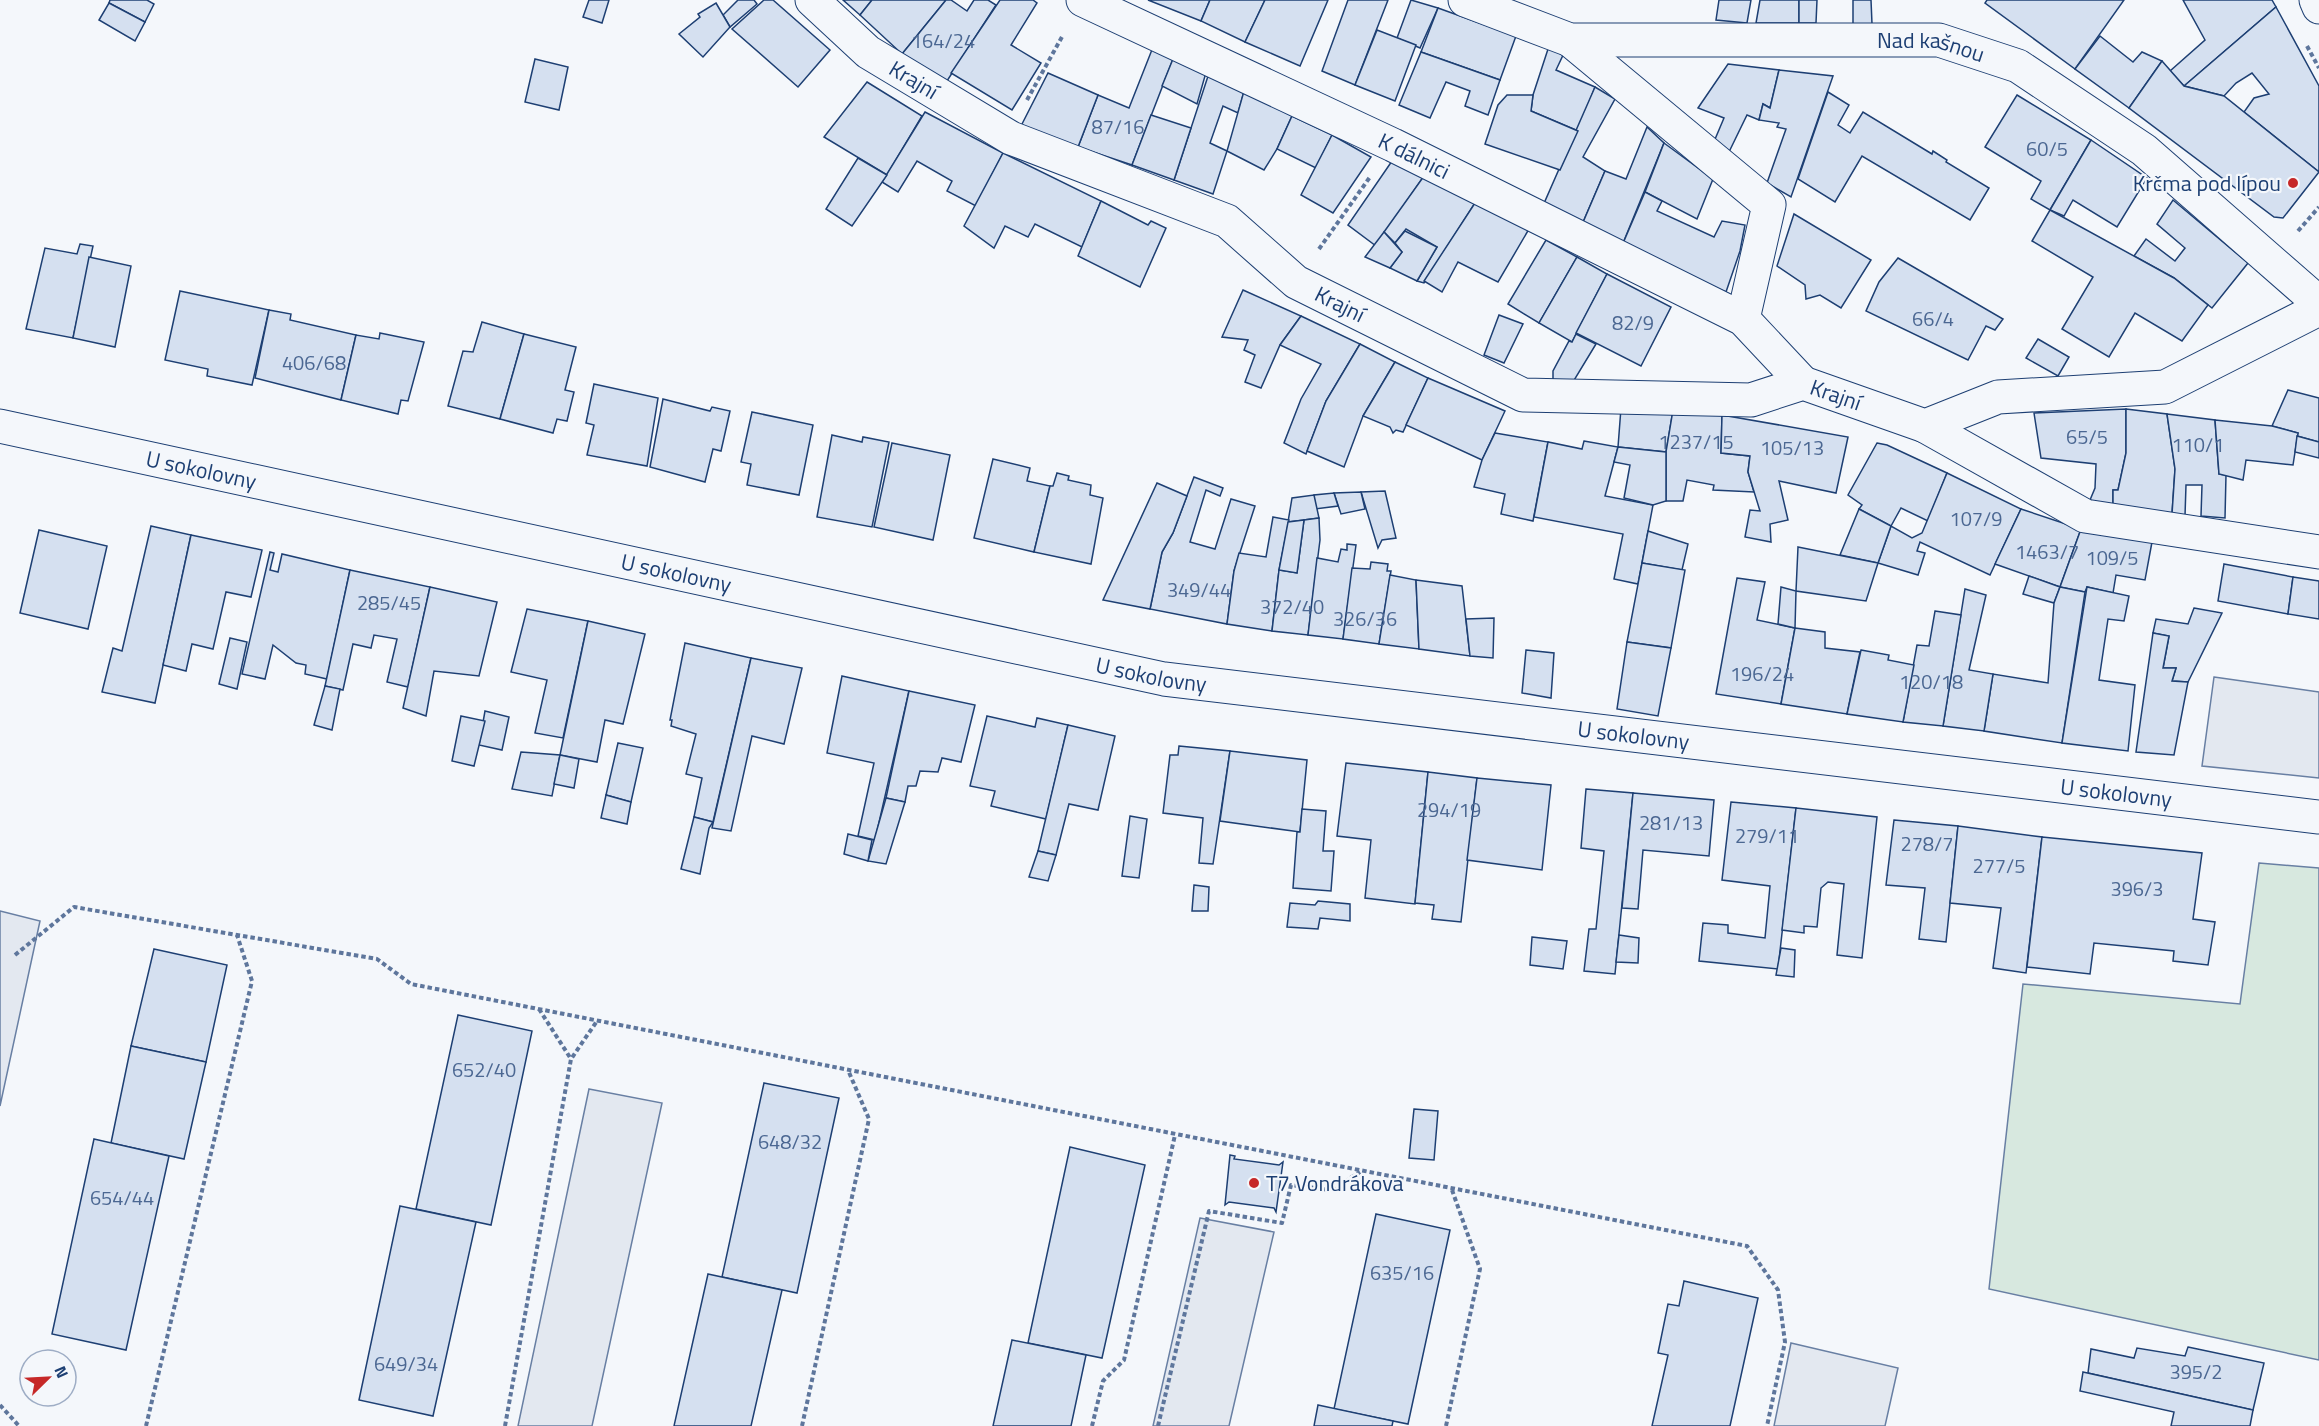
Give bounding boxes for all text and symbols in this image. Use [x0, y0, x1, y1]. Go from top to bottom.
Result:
street label: Nad kašnou [1877, 23, 1989, 71]
house number: 164/24 [911, 25, 975, 56]
street label: Krajní [883, 51, 947, 109]
house number: 87/16 [1091, 111, 1145, 142]
street label: K dálnici [1373, 124, 1456, 188]
house number: 60/5 [2026, 133, 2068, 164]
place label: Krčma pod lípou [2133, 166, 2281, 200]
marker: Krčma pod lípou [2286, 176, 2300, 190]
street label: Krajní [1309, 277, 1373, 332]
house number: 66/4 [1912, 303, 1954, 334]
house number: 82/9 [1612, 307, 1654, 338]
house number: 406/68 [282, 347, 346, 378]
street label: Krajní [1805, 370, 1868, 420]
house number: 65/5 [2066, 421, 2108, 452]
house number: 1237/15 [1658, 426, 1734, 457]
house number: 110/1 [2171, 429, 2225, 460]
house number: 105/13 [1760, 432, 1824, 463]
street label: U sokolovny [143, 441, 260, 498]
house number: 107/9 [1949, 503, 2003, 534]
house number: 1463/7 [2015, 536, 2079, 567]
house number: 109/5 [2085, 542, 2139, 573]
street label: U sokolovny [618, 544, 735, 602]
house number: 349/44 [1167, 574, 1231, 605]
house number: 285/45 [357, 587, 421, 618]
house number: 372/40 [1260, 591, 1324, 622]
house number: 326/36 [1333, 603, 1397, 634]
street label: U sokolovny [1093, 648, 1209, 701]
house number: 196/24 [1730, 658, 1794, 689]
house number: 120/18 [1899, 666, 1963, 697]
street label: U sokolovny [1576, 712, 1692, 759]
street label: U sokolovny [2058, 769, 2174, 816]
house number: 294/19 [1417, 794, 1481, 825]
house number: 281/13 [1639, 807, 1703, 838]
house number: 279/11 [1735, 820, 1799, 851]
house number: 278/7 [1900, 828, 1954, 859]
house number: 277/5 [1972, 850, 2026, 881]
house number: 396/3 [2110, 873, 2164, 904]
house number: 652/40 [452, 1054, 516, 1085]
house number: 648/32 [758, 1126, 822, 1157]
place label: T7 Vondrákova [1266, 1166, 1404, 1200]
marker: T7 Vondrákova [1247, 1176, 1261, 1190]
house number: 654/44 [90, 1182, 154, 1213]
house number: 635/16 [1370, 1257, 1434, 1288]
north arrow [18, 1348, 78, 1408]
house number: 649/34 [374, 1348, 438, 1379]
house number: 395/2 [2169, 1356, 2223, 1387]
text: N [48, 1362, 75, 1382]

